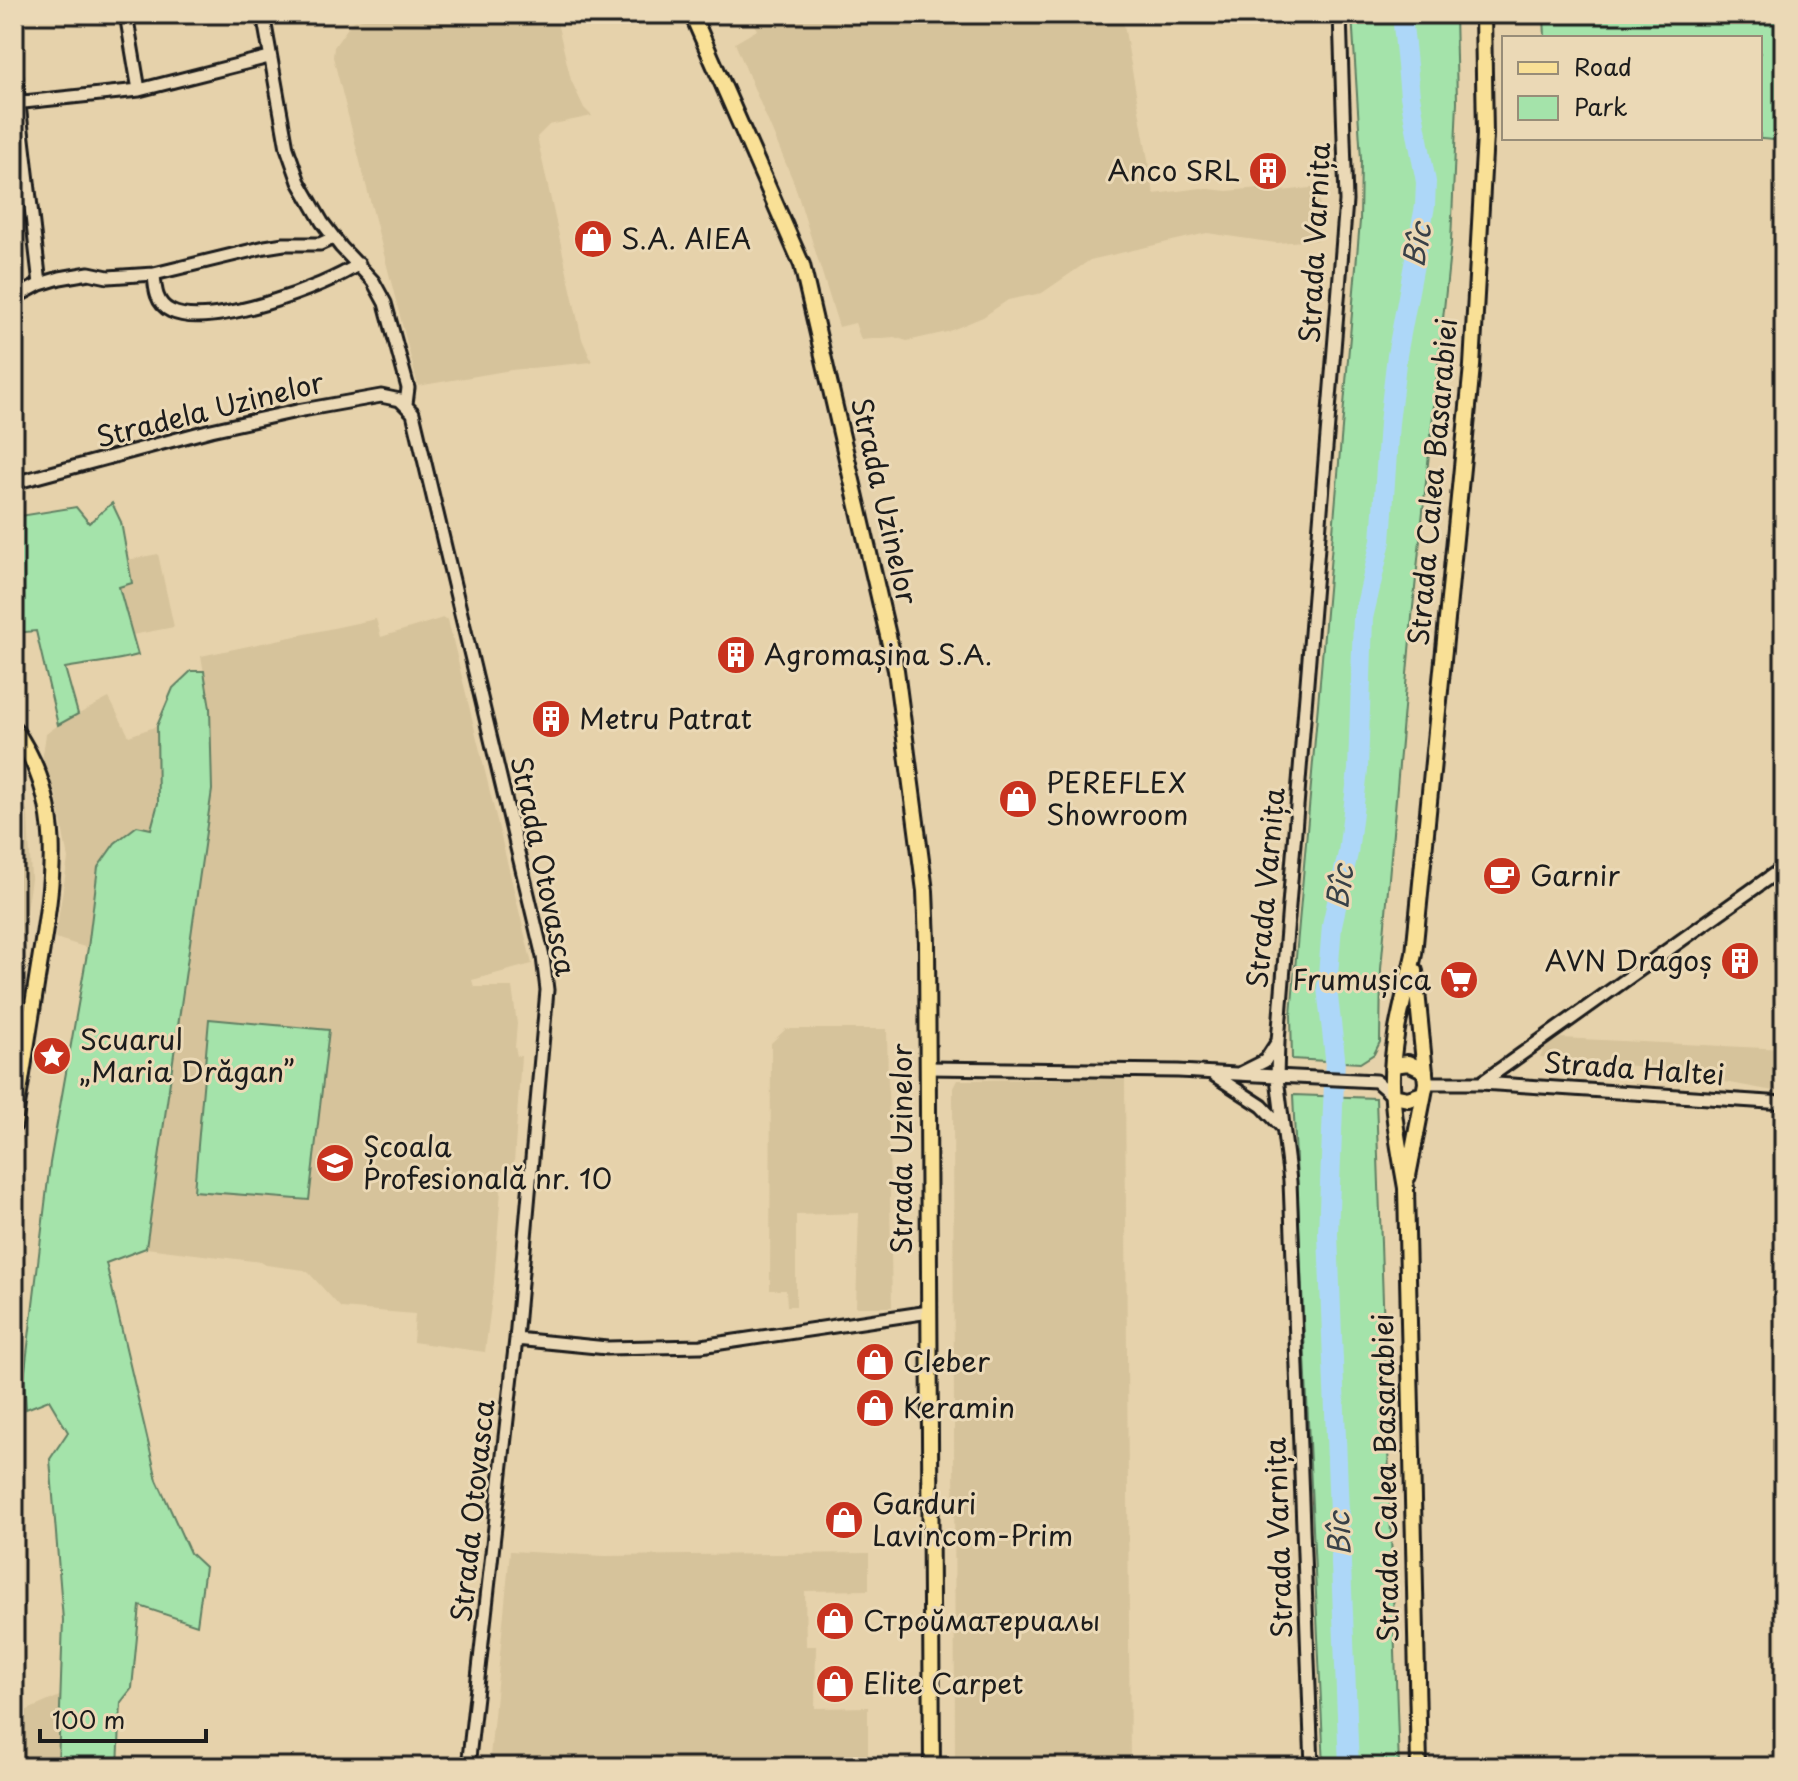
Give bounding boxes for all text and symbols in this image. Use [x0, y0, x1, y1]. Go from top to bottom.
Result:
legend [1502, 36, 1762, 140]
text: Road [1574, 48, 1632, 84]
text: Park [1574, 88, 1628, 124]
street label: Strada Varnița [1287, 141, 1340, 345]
place label: Anco SRL [1107, 148, 1240, 191]
building icon: Anco SRL [1247, 150, 1289, 192]
place label: S.A. AIEA [621, 216, 751, 259]
water label: Bîc [1389, 216, 1442, 270]
shop icon: S.A. AIEA [572, 218, 614, 260]
street label: Strada Calea Basarabiei [1396, 316, 1467, 648]
street label: Stradela Uzinelor [91, 359, 328, 458]
street label: Strada Uzinelor [841, 393, 930, 608]
place label: Agromașina S.A. [764, 632, 992, 675]
building icon: Agromașina S.A. [715, 634, 757, 676]
place label: Metru Patrat [579, 696, 752, 739]
building icon: Metru Patrat [530, 698, 572, 740]
street label: Strada Otovasca [500, 752, 589, 980]
place label: PEREFLEX Showroom [1046, 760, 1189, 835]
shop icon: PEREFLEX Showroom [997, 778, 1039, 820]
street label: Strada Varnița [1234, 785, 1295, 990]
place label: Garnir [1530, 853, 1620, 896]
cafe icon: Garnir [1481, 855, 1523, 897]
water label: Bîc [1313, 859, 1364, 912]
place label: AVN Dragoș [1545, 938, 1712, 981]
building icon: AVN Dragoș [1719, 940, 1761, 982]
place label: Frumușica [1292, 957, 1431, 1000]
supermarket icon: Frumușica [1438, 959, 1480, 1001]
place label: Scuarul „Maria Drăgan” [80, 1017, 295, 1092]
place icon: Scuarul „Maria Drăgan” [31, 1035, 73, 1077]
street label: Strada Haltei [1542, 1040, 1726, 1095]
street label: Strada Uzinelor [879, 1043, 922, 1255]
place label: Școala Profesională nr. 10 [363, 1124, 612, 1199]
school or university icon: Școala Profesională nr. 10 [314, 1142, 356, 1184]
street label: Strada Calea Basarabiei [1360, 1313, 1409, 1643]
place label: Cleber [903, 1339, 990, 1382]
shop icon: Cleber [854, 1341, 896, 1383]
place label: Keramin [903, 1385, 1015, 1428]
shop icon: Keramin [854, 1387, 896, 1429]
street label: Strada Otovasca [438, 1397, 505, 1624]
street label: Strada Varnița [1252, 1436, 1303, 1639]
place label: Garduri Lavincom-Prim [872, 1481, 1073, 1556]
shop icon: Garduri Lavincom-Prim [823, 1499, 865, 1541]
water label: Bîc [1314, 1509, 1361, 1557]
place label: Стройматериалы [863, 1598, 1100, 1641]
shop icon: Стройматериалы [814, 1600, 856, 1642]
place label: Elite Carpet [863, 1661, 1024, 1704]
shop icon: Elite Carpet [814, 1663, 856, 1705]
scale bar [40, 1693, 206, 1743]
text: 100 m [52, 1701, 125, 1737]

